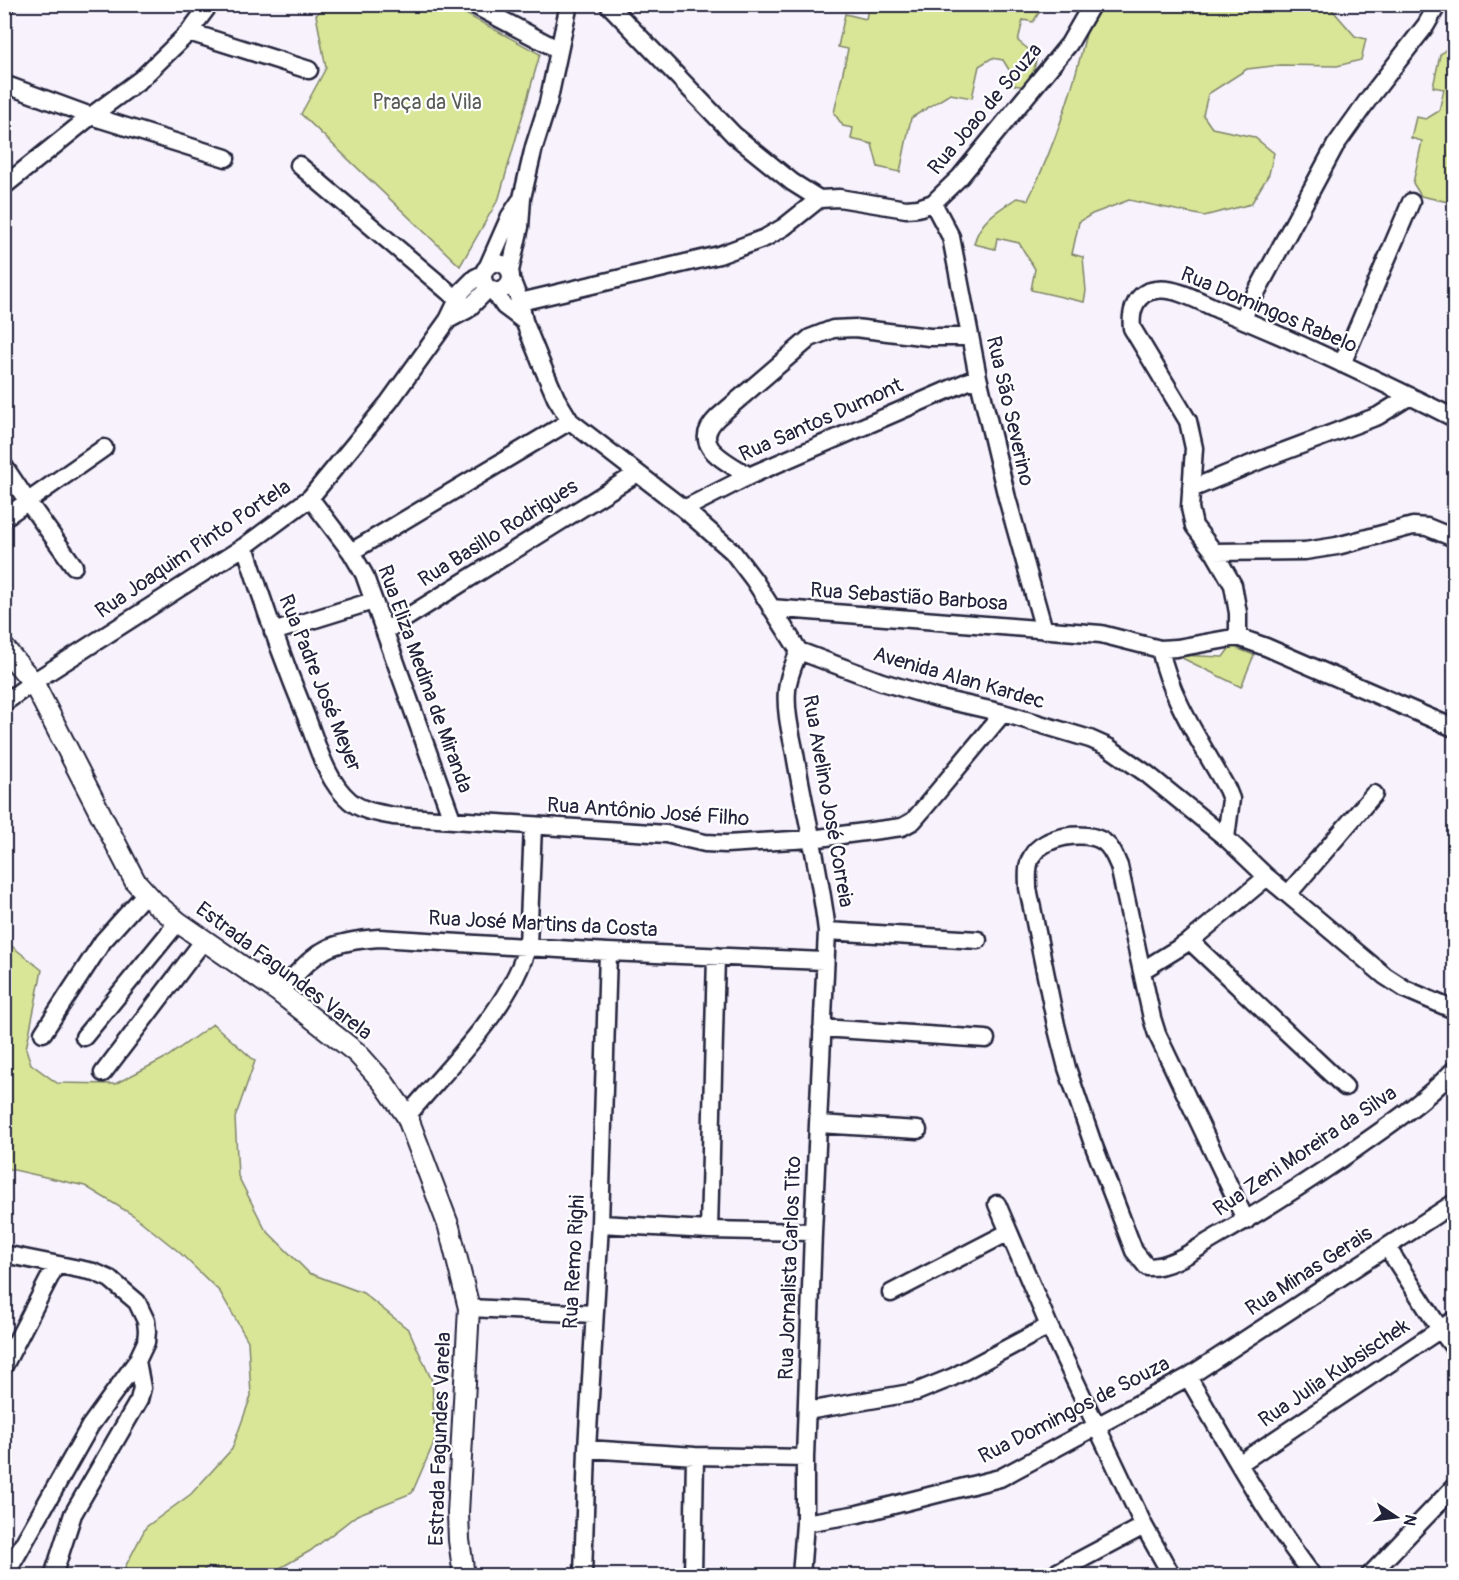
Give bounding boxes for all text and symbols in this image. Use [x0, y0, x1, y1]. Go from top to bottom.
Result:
street label: Rua Joao de Souza [922, 37, 1048, 181]
park label: Praça da Vila [372, 89, 482, 116]
street label: Rua Domingos Rabelo [1176, 261, 1362, 359]
street label: Rua São Severino [980, 333, 1040, 489]
street label: Rua Santos Dumont [735, 372, 908, 468]
street label: Rua Joaquim Pinto Portela [90, 473, 296, 625]
street label: Rua Basillo Rodrigues [413, 473, 583, 593]
street label: Rua Eliza Medina de Miranda [371, 561, 479, 797]
street label: Rua Sebastião Barbosa [809, 577, 1009, 617]
street label: Rua Padre José Meyer [272, 591, 368, 776]
street label: Avenida Alan Kardec [870, 641, 1048, 715]
street label: Rua Avelino José Correia [796, 693, 860, 909]
street label: Rua Antônio José Filho [546, 791, 750, 833]
street label: Estrada Fagundes Varela [190, 896, 378, 1046]
street label: Rua José Martins da Costa [428, 905, 658, 943]
street label: Rua Zeni Moreira da Silva [1208, 1080, 1402, 1222]
street label: Rua Jornalista Carlos Tito [773, 1156, 807, 1380]
street label: Rua Remo Righi [557, 1194, 591, 1330]
street label: Rua Minas Gerais [1240, 1220, 1378, 1322]
street label: Rua Julia Kubsischek [1253, 1312, 1415, 1434]
street label: Estrada Fagundes Varela [423, 1332, 457, 1546]
street label: Rua Domingos de Souza [974, 1350, 1174, 1470]
north arrow [1366, 1487, 1426, 1547]
text: N [1399, 1513, 1421, 1528]

